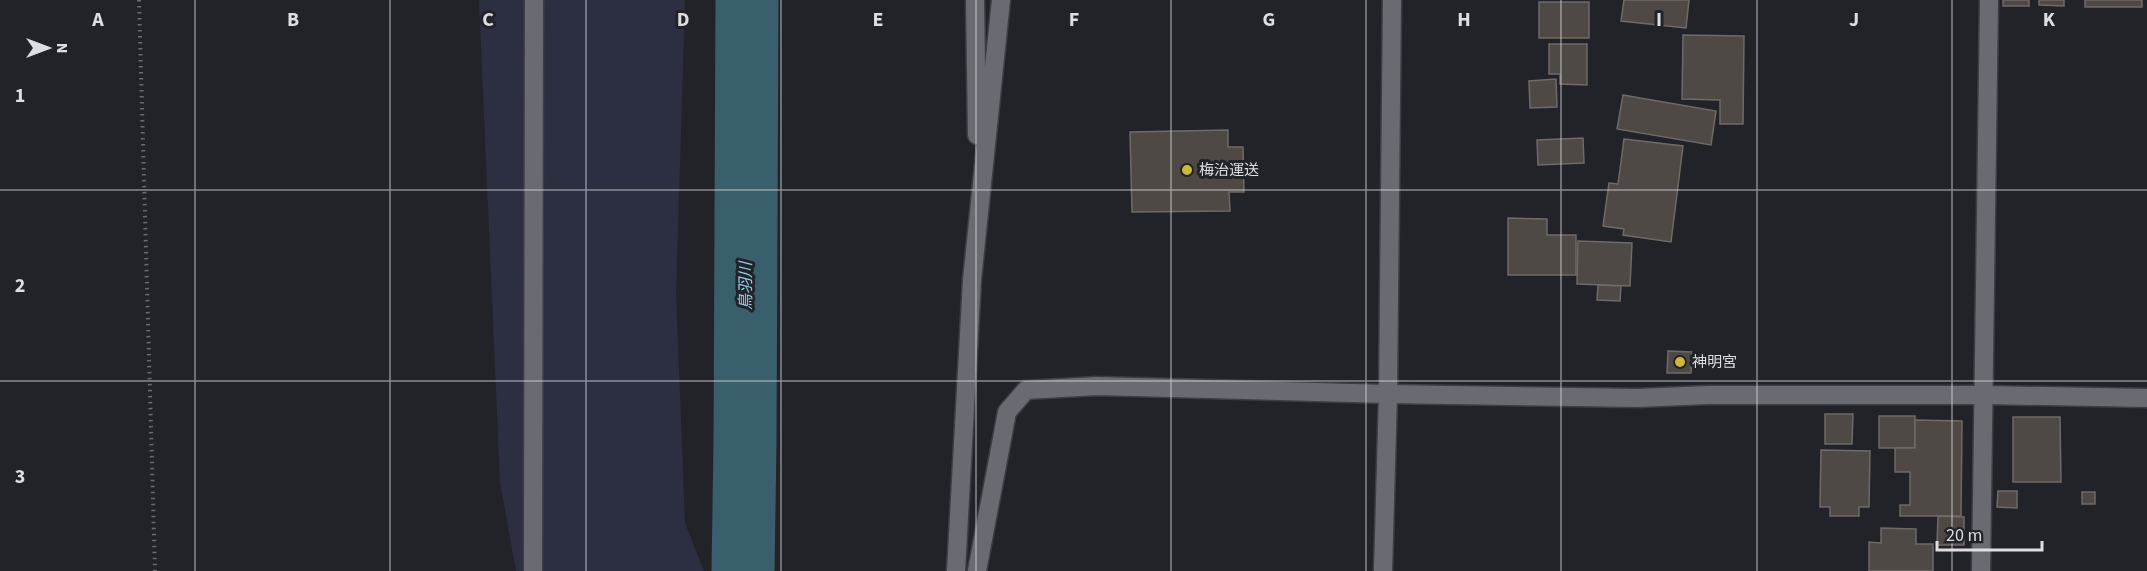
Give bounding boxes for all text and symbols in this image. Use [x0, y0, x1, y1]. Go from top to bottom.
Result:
text: A [91, 6, 104, 34]
text: B [287, 6, 299, 34]
text: C [482, 6, 494, 34]
text: D [677, 6, 689, 34]
text: E [873, 6, 883, 34]
text: F [1069, 6, 1079, 34]
text: G [1263, 6, 1275, 34]
text: H [1457, 6, 1471, 34]
text: I [1656, 6, 1662, 34]
text: J [1849, 6, 1859, 34]
text: K [2043, 6, 2056, 34]
north arrow [18, 18, 78, 78]
text: N [51, 43, 73, 53]
text: 1 [15, 82, 25, 110]
place label: 梅治運送 [1199, 160, 1259, 181]
marker: 梅治運送 [1180, 163, 1194, 177]
water label: 鳥羽川 [735, 260, 757, 310]
text: 2 [15, 272, 25, 300]
place label: 神明宮 [1692, 352, 1737, 373]
marker: 神明宮 [1673, 355, 1687, 369]
text: 3 [15, 463, 25, 491]
scale bar [1937, 514, 2042, 552]
text: 20 m [1946, 523, 1982, 548]

